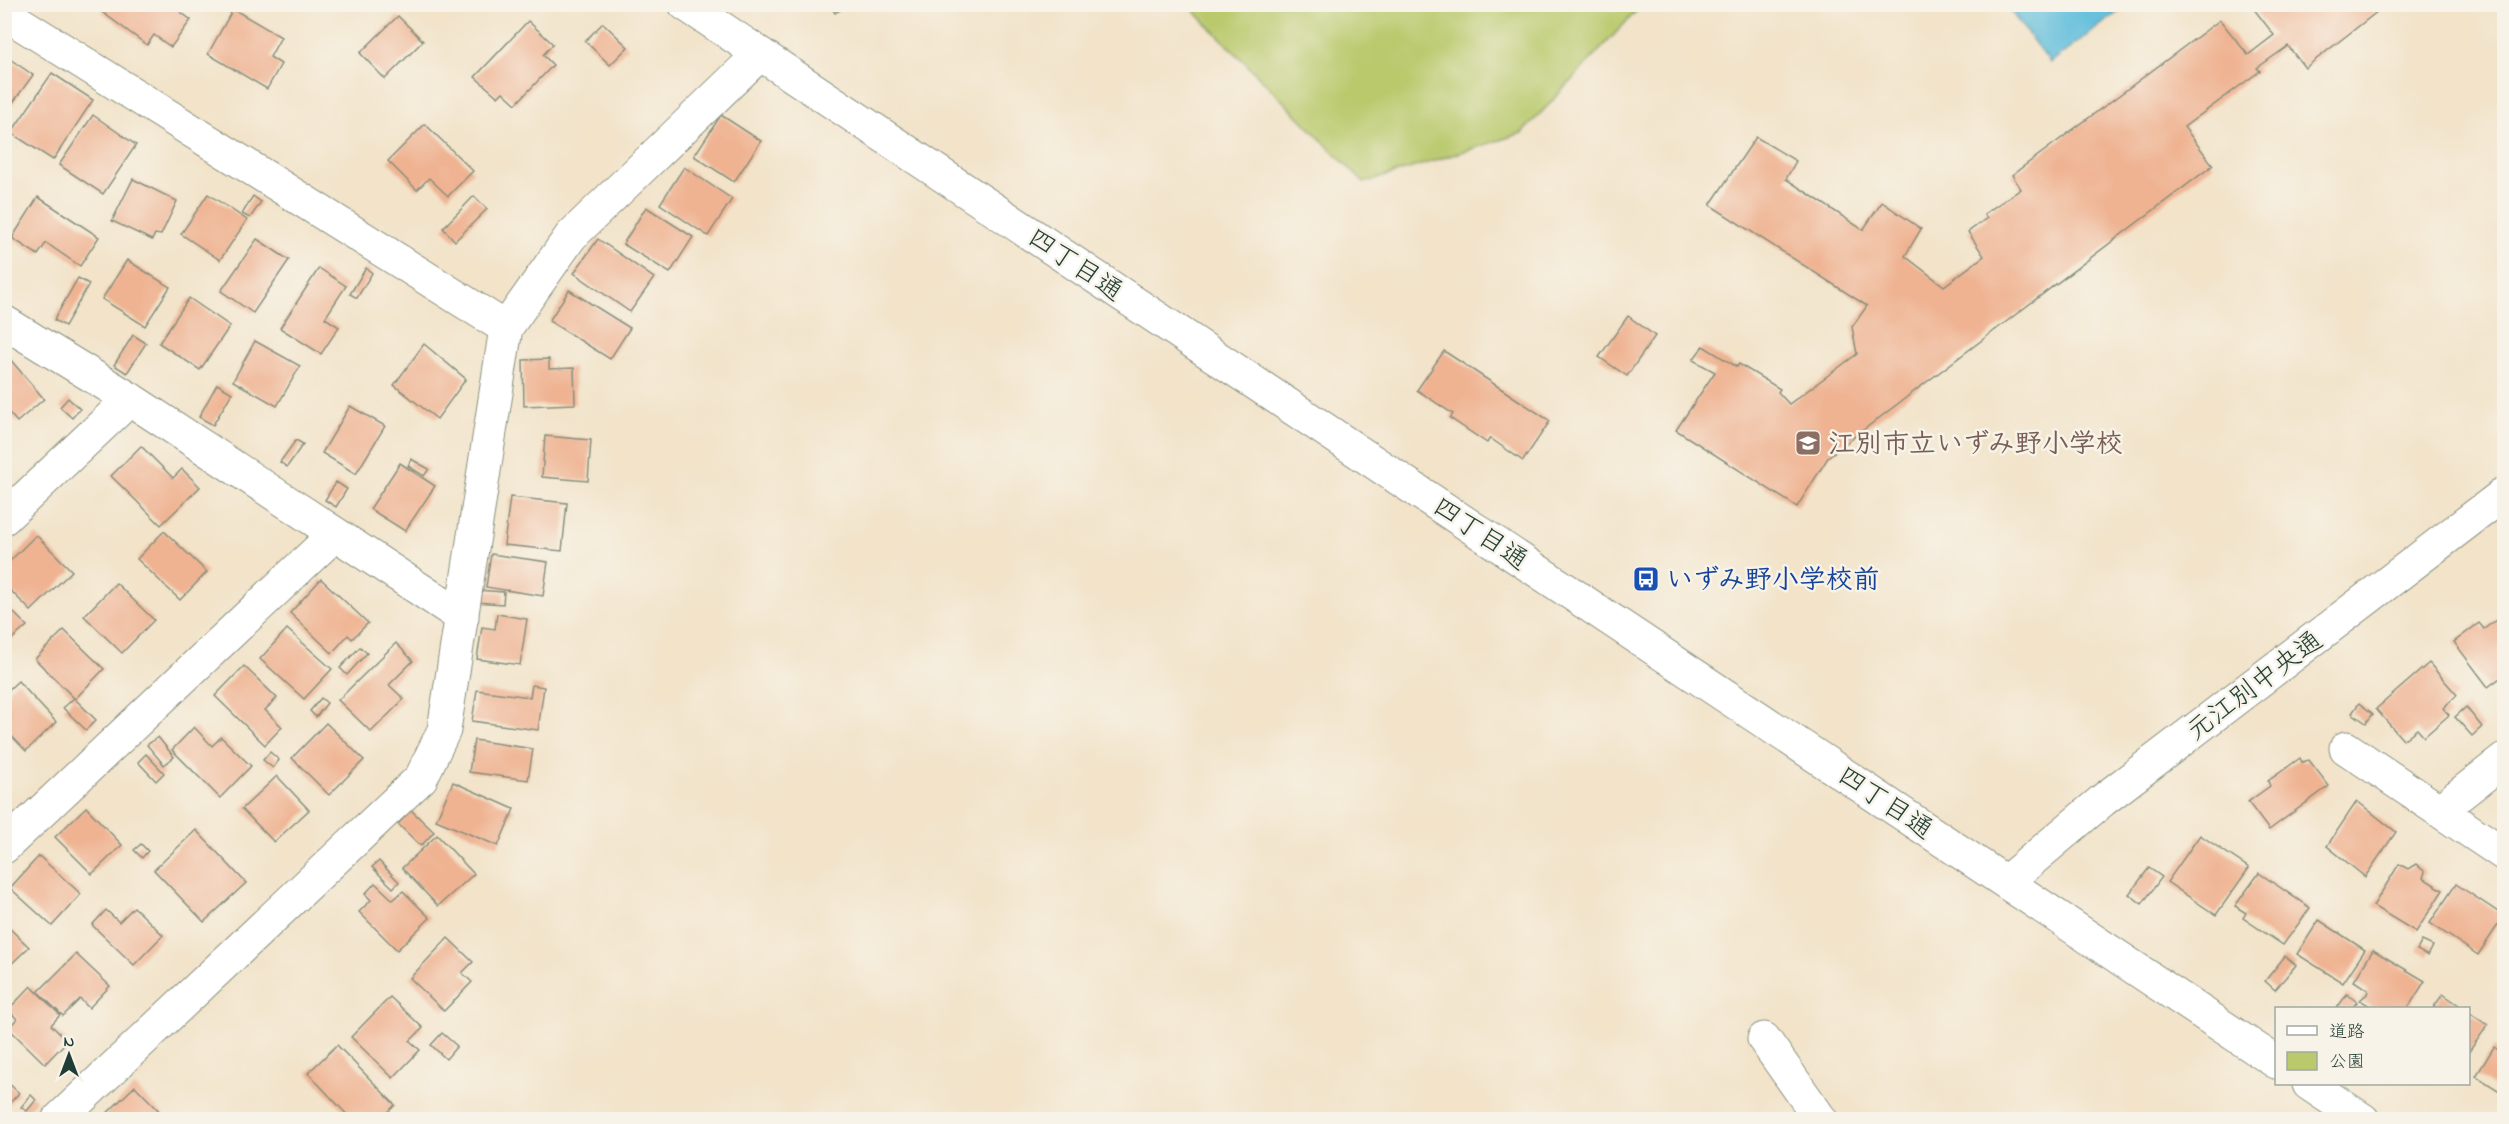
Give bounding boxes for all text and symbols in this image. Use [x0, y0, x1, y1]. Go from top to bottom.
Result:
street label: 四丁目通 [1019, 220, 1130, 312]
place label: 江別市立いずみ野小学校 [1828, 426, 2123, 465]
school or university icon: 江別市立いずみ野小学校 [1793, 428, 1823, 458]
street label: 四丁目通 [1424, 489, 1535, 581]
place label: いずみ野小学校前 [1666, 562, 1880, 601]
bus stop icon: いずみ野小学校前 [1631, 564, 1661, 594]
street label: 元江別中央通 [2179, 623, 2332, 751]
street label: 四丁目通 [1829, 758, 1940, 850]
legend [2275, 1007, 2470, 1085]
text: 道路 [2329, 1020, 2365, 1046]
north arrow [39, 1025, 99, 1085]
text: N [64, 1030, 75, 1054]
text: 公園 [2329, 1050, 2365, 1076]

